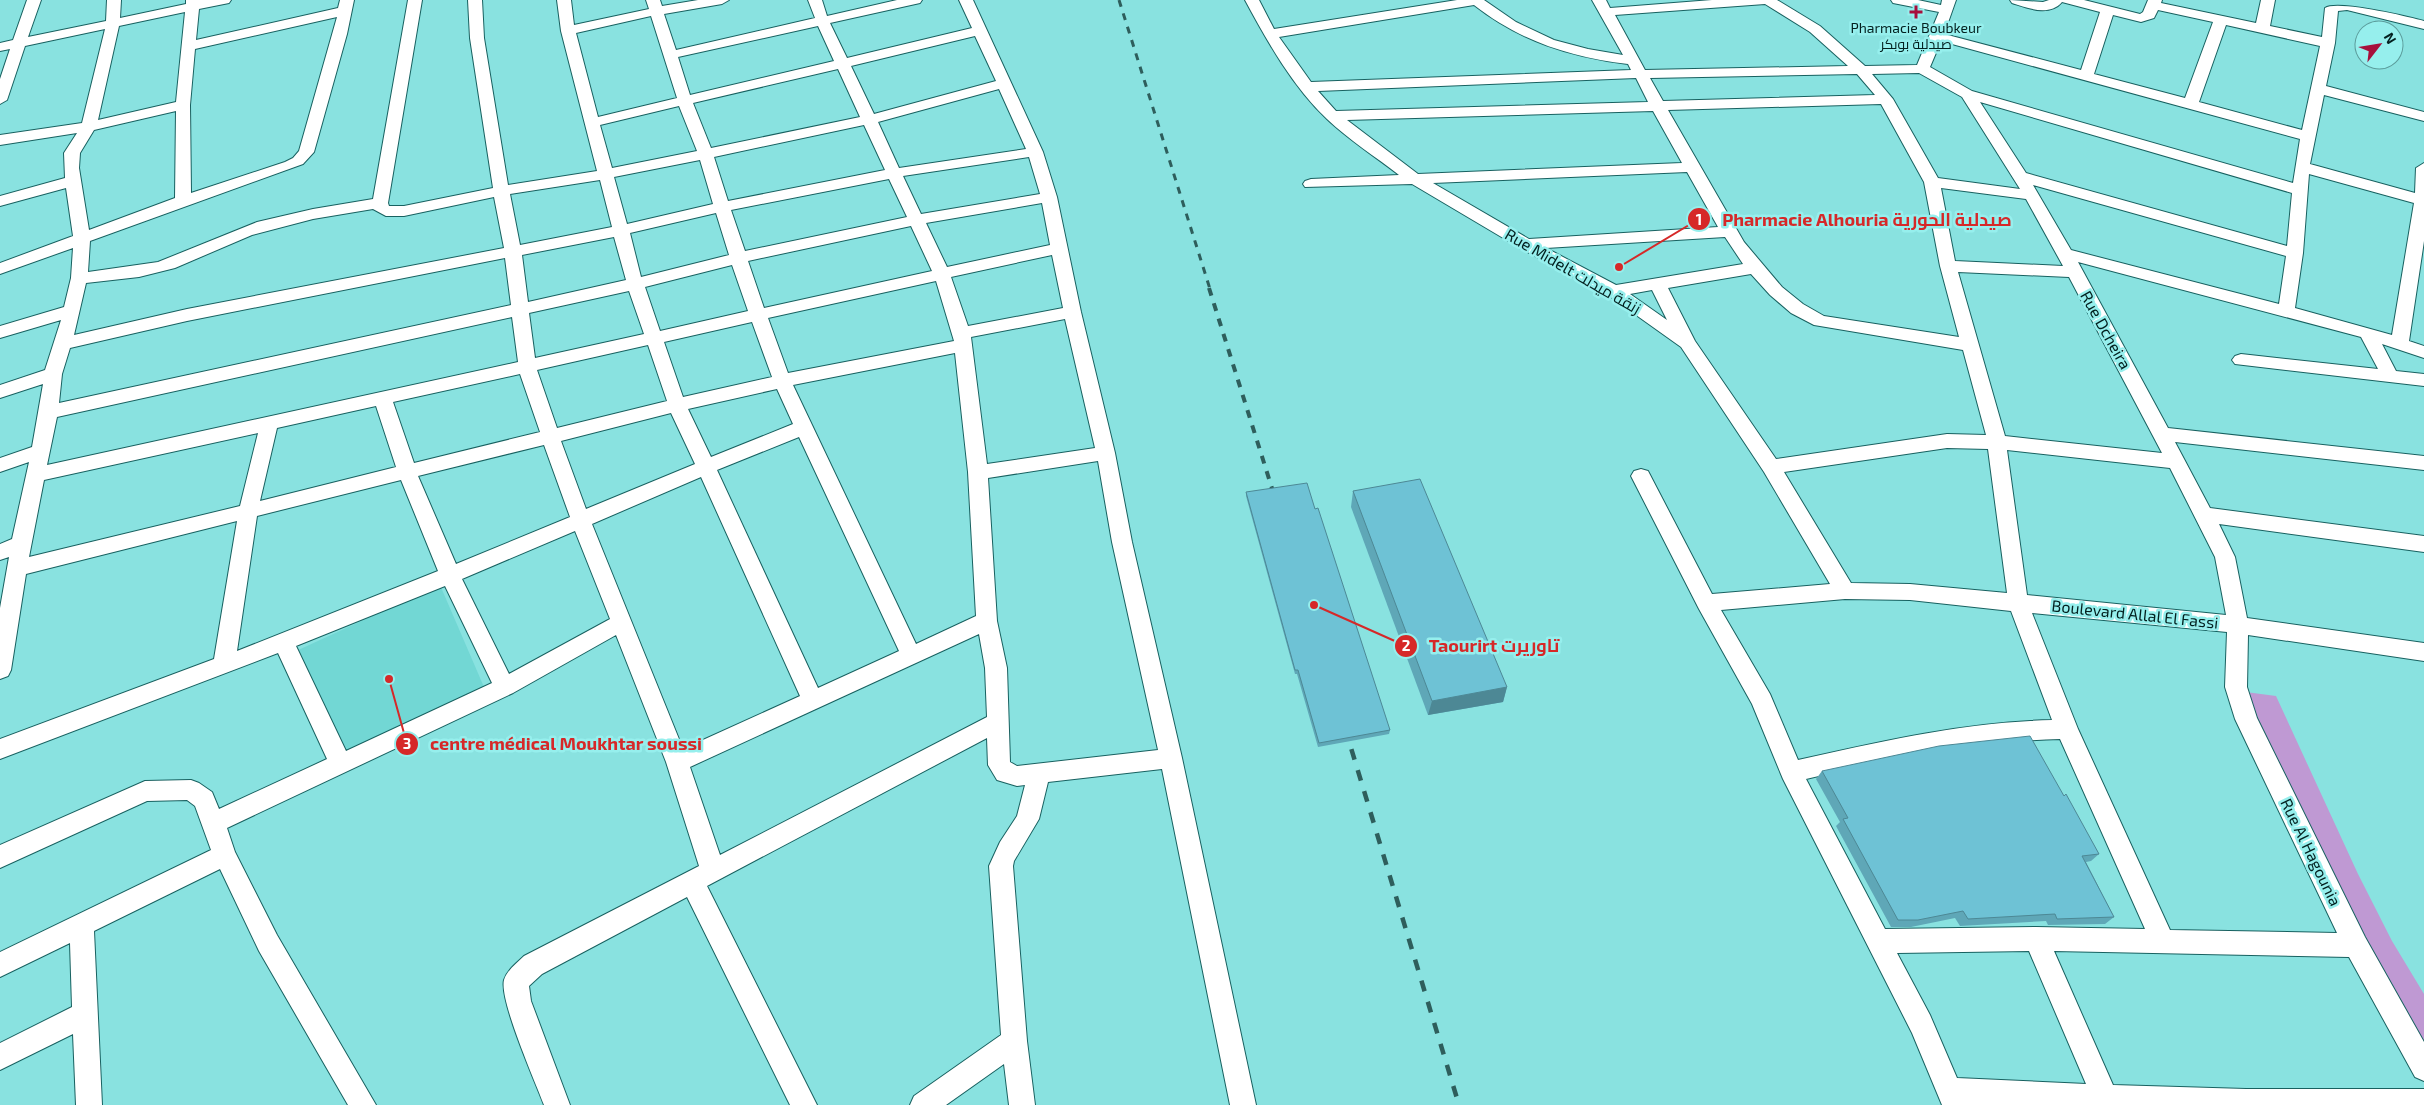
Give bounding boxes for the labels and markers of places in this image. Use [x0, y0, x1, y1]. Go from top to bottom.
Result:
marker: Pharmacie Boubkeur صيدلية بوبكر [1910, 6, 1922, 18]
place label: Pharmacie Boubkeur صيدلية بوبكر [1850, 19, 1982, 52]
callout: Pharmacie Alhouria صيدلية الحورية [1687, 203, 2022, 236]
callout: Taourirt تاوريرت [1394, 629, 1570, 662]
callout: centre médical Moukhtar soussi [394, 727, 712, 760]

